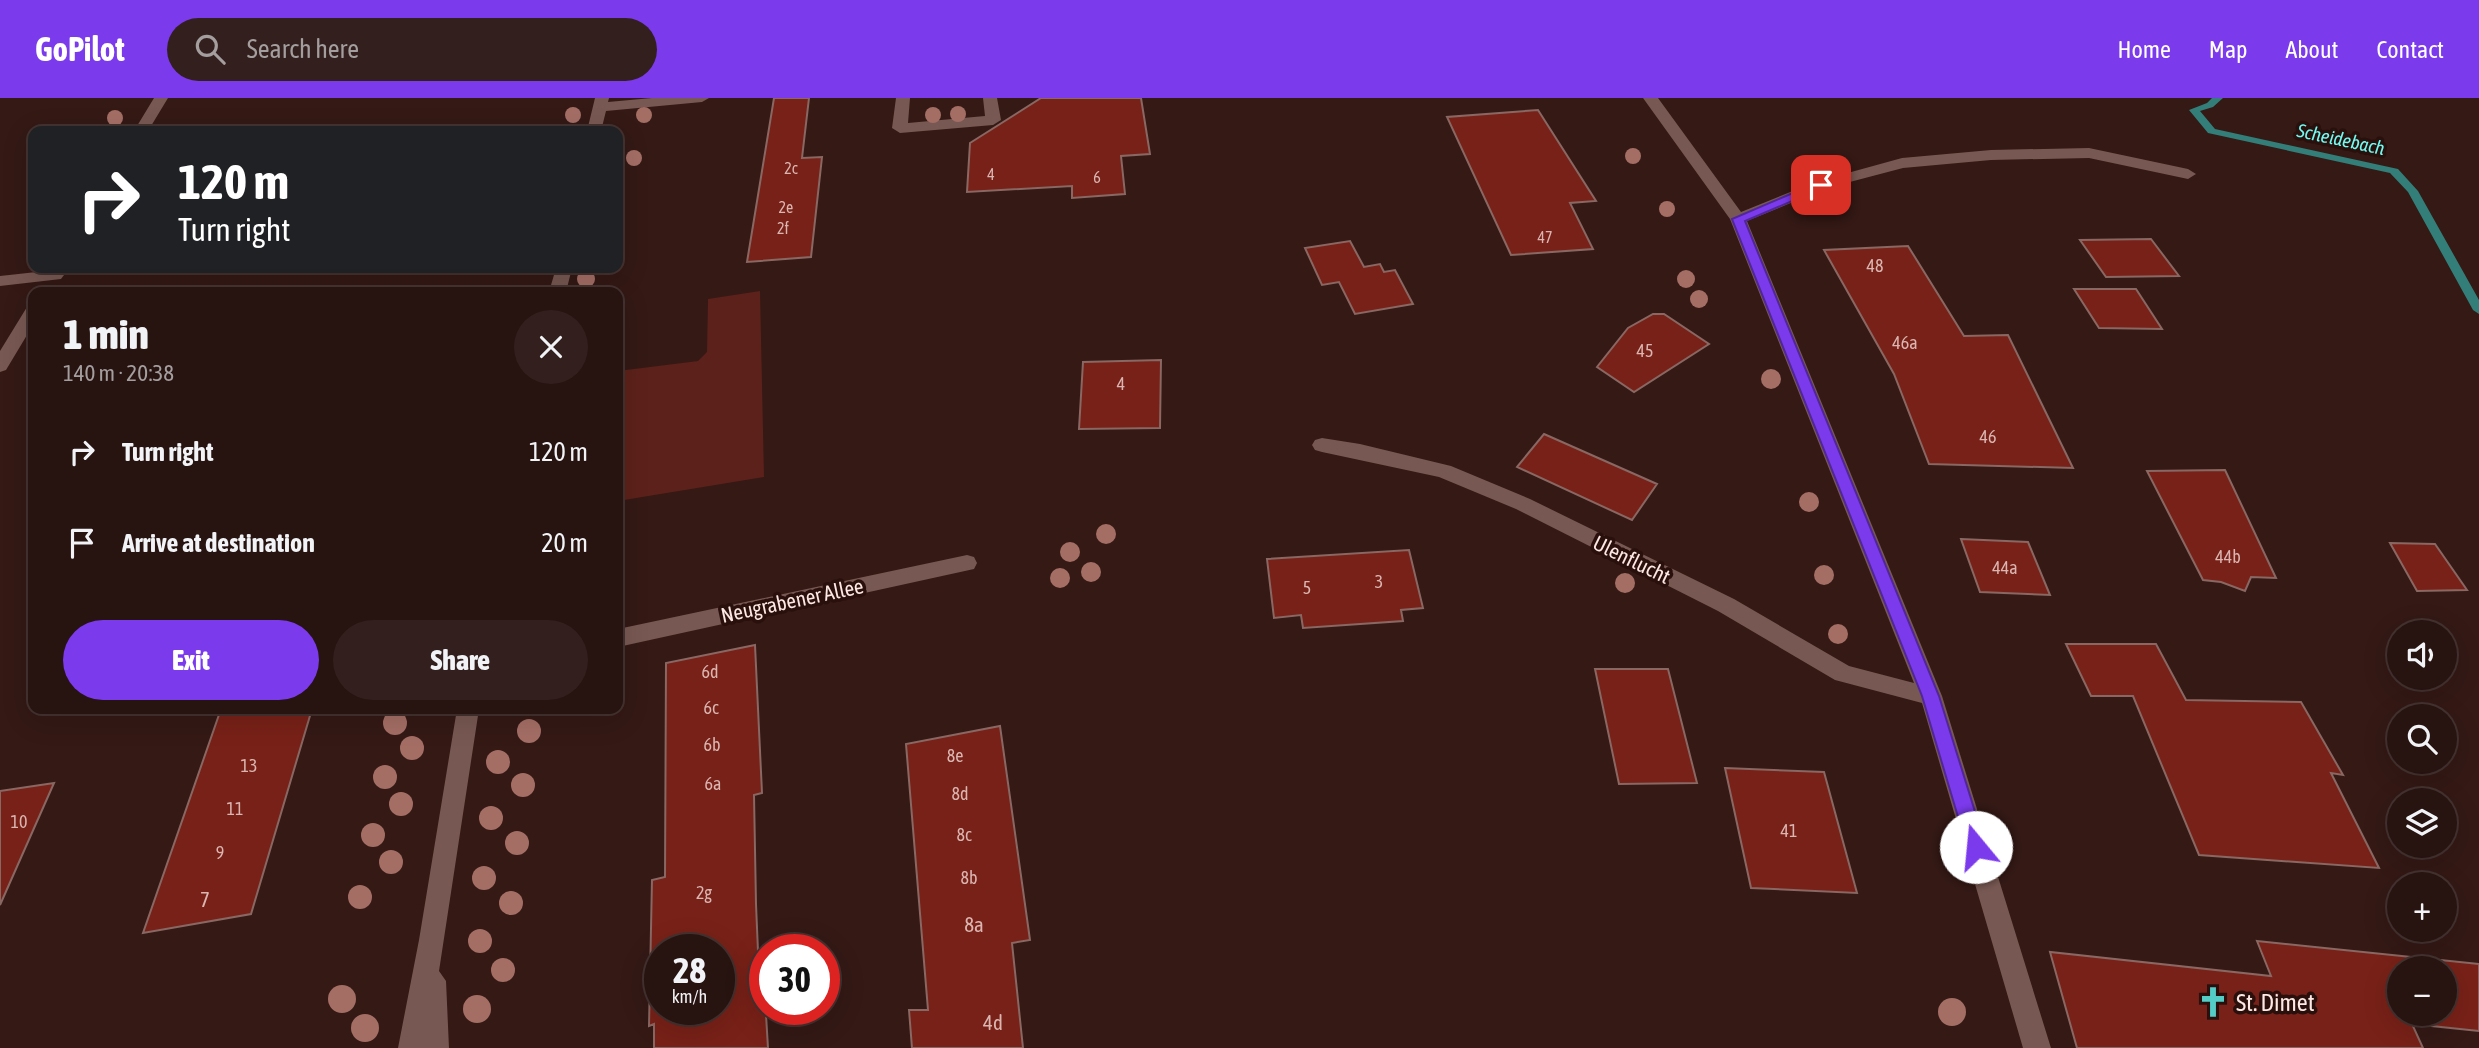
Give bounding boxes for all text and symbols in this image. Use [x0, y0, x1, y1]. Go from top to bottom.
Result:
search box [167, 18, 657, 81]
text: GoPilot [35, 30, 125, 68]
icon: search [191, 30, 229, 68]
text: Search here [247, 34, 359, 64]
text: Home [2117, 36, 2171, 63]
text: Map [2209, 36, 2247, 63]
text: About [2285, 36, 2338, 63]
text: Contact [2376, 36, 2444, 63]
water label: Scheidebach [2294, 119, 2387, 159]
text: 120 m [178, 153, 289, 209]
icon: right [63, 154, 154, 245]
pin [1791, 155, 1851, 215]
house number: 2c [784, 159, 798, 177]
house number: 4 [987, 165, 995, 183]
icon: arrive [1802, 166, 1840, 204]
house number: 6 [1093, 168, 1101, 186]
house number: 2e [779, 198, 793, 216]
text: Turn right [178, 211, 291, 248]
house number: 2f [777, 219, 790, 237]
house number: 47 [1537, 228, 1553, 246]
house number: 48 [1867, 255, 1883, 276]
text: 1 min [63, 310, 149, 358]
button: close [514, 310, 588, 384]
house number: 46a [1892, 332, 1918, 353]
house number: 45 [1637, 340, 1653, 361]
text: 140 m · 20:38 [63, 360, 174, 386]
house number: 4 [1117, 373, 1125, 394]
house number: 46 [1980, 426, 1996, 447]
icon: right [63, 433, 101, 471]
text: Turn right [122, 437, 213, 467]
text: 120 m [529, 437, 588, 467]
icon: arrive [63, 524, 101, 562]
text: Arrive at destination [122, 528, 315, 558]
text: 20 m [541, 528, 588, 558]
street label: Ulenflucht [1589, 530, 1675, 588]
house number: 44b [2215, 546, 2241, 567]
house number: 44a [1992, 557, 2018, 578]
house number: 3 [1375, 571, 1383, 592]
street label: Neugrabener Allee [719, 573, 865, 627]
house number: 5 [1303, 577, 1311, 598]
button: Exit [63, 620, 319, 700]
button: Share [333, 620, 588, 700]
map controls [2387, 620, 2457, 1026]
button: sound [2387, 620, 2457, 690]
house number: 6d [702, 661, 719, 682]
house number: 6c [703, 697, 719, 718]
button: search [2387, 704, 2457, 774]
house number: 6b [704, 734, 721, 755]
house number: 8e [947, 745, 963, 766]
house number: 13 [241, 755, 257, 776]
house number: 6a [705, 773, 721, 794]
house number: 8d [952, 783, 969, 804]
button: layers [2387, 788, 2457, 858]
house number: 11 [227, 798, 243, 819]
position arrow [1939, 810, 2013, 884]
house number: 10 [11, 811, 27, 832]
house number: 41 [1781, 820, 1797, 841]
house number: 8c [956, 824, 972, 845]
house number: 9 [216, 842, 224, 863]
house number: 8b [961, 867, 978, 888]
button: + [2387, 872, 2457, 942]
house number: 2g [696, 882, 712, 903]
house number: 7 [200, 887, 210, 911]
house number: 8a [964, 912, 984, 936]
speed limit sign: 30 [749, 934, 840, 1025]
text: 28 [673, 950, 706, 990]
button: − [2387, 956, 2457, 1026]
church icon: St. Dimet [2196, 985, 2230, 1019]
text: km/h [672, 986, 707, 1007]
place label: St. Dimet [2236, 989, 2315, 1016]
house number: 4d [983, 1010, 1003, 1034]

